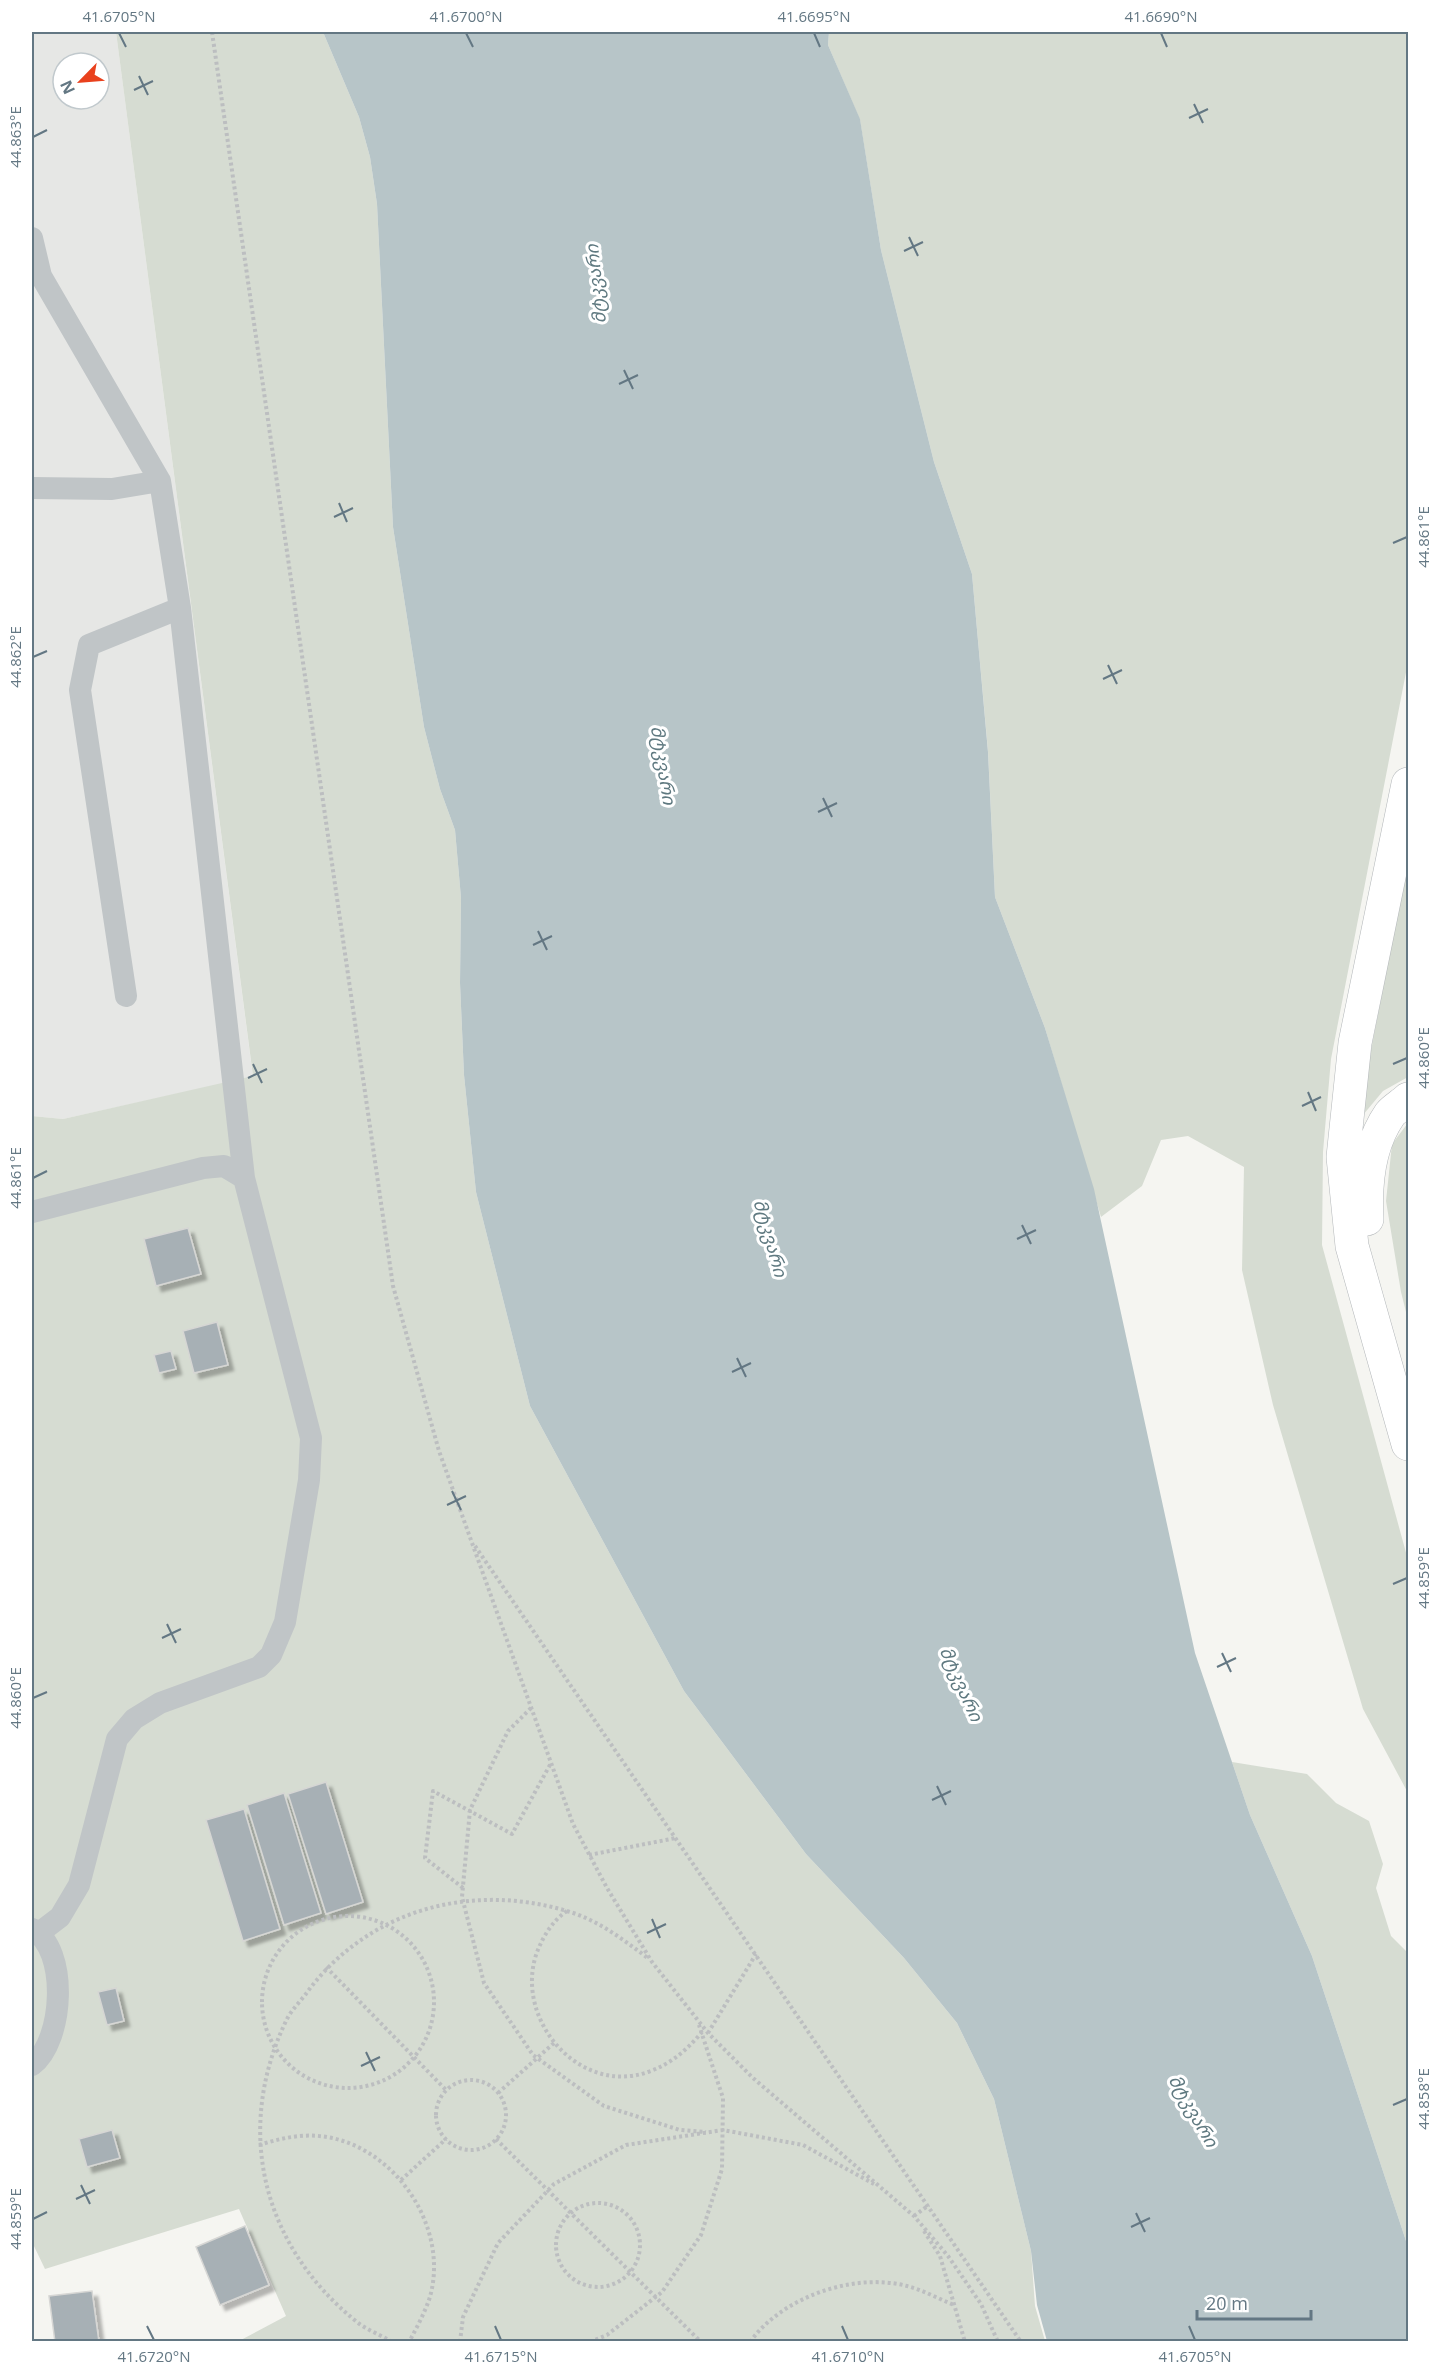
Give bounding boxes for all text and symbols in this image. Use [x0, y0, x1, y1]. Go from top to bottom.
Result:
text: 41.6705°N [82, 6, 156, 26]
text: 41.6700°N [429, 6, 503, 26]
text: 41.6695°N [777, 6, 851, 26]
text: 41.6690°N [1124, 6, 1198, 26]
north arrow [51, 51, 111, 111]
text: N [55, 77, 80, 98]
text: 44.863°E [5, 106, 25, 168]
water label: მტკვარი [579, 243, 611, 325]
text: 44.861°E [1413, 506, 1433, 568]
text: 44.862°E [5, 626, 25, 688]
water label: მტკვარი [646, 724, 682, 807]
text: 44.860°E [1413, 1027, 1433, 1089]
text: 44.861°E [5, 1147, 25, 1209]
water label: მტკვარი [748, 1196, 794, 1280]
text: 44.859°E [1413, 1547, 1433, 1609]
water label: მტკვარი [935, 1642, 989, 1725]
text: 44.860°E [5, 1667, 25, 1729]
text: 44.858°E [1413, 2068, 1433, 2130]
water label: მტკვარი [1164, 2070, 1224, 2151]
text: 44.859°E [5, 2188, 25, 2250]
scale bar [1197, 2283, 1311, 2321]
text: 20 m [1206, 2291, 1248, 2315]
text: 41.6720°N [117, 2346, 191, 2366]
text: 41.6715°N [464, 2346, 538, 2366]
text: 41.6710°N [811, 2346, 885, 2366]
text: 41.6705°N [1158, 2346, 1232, 2366]

